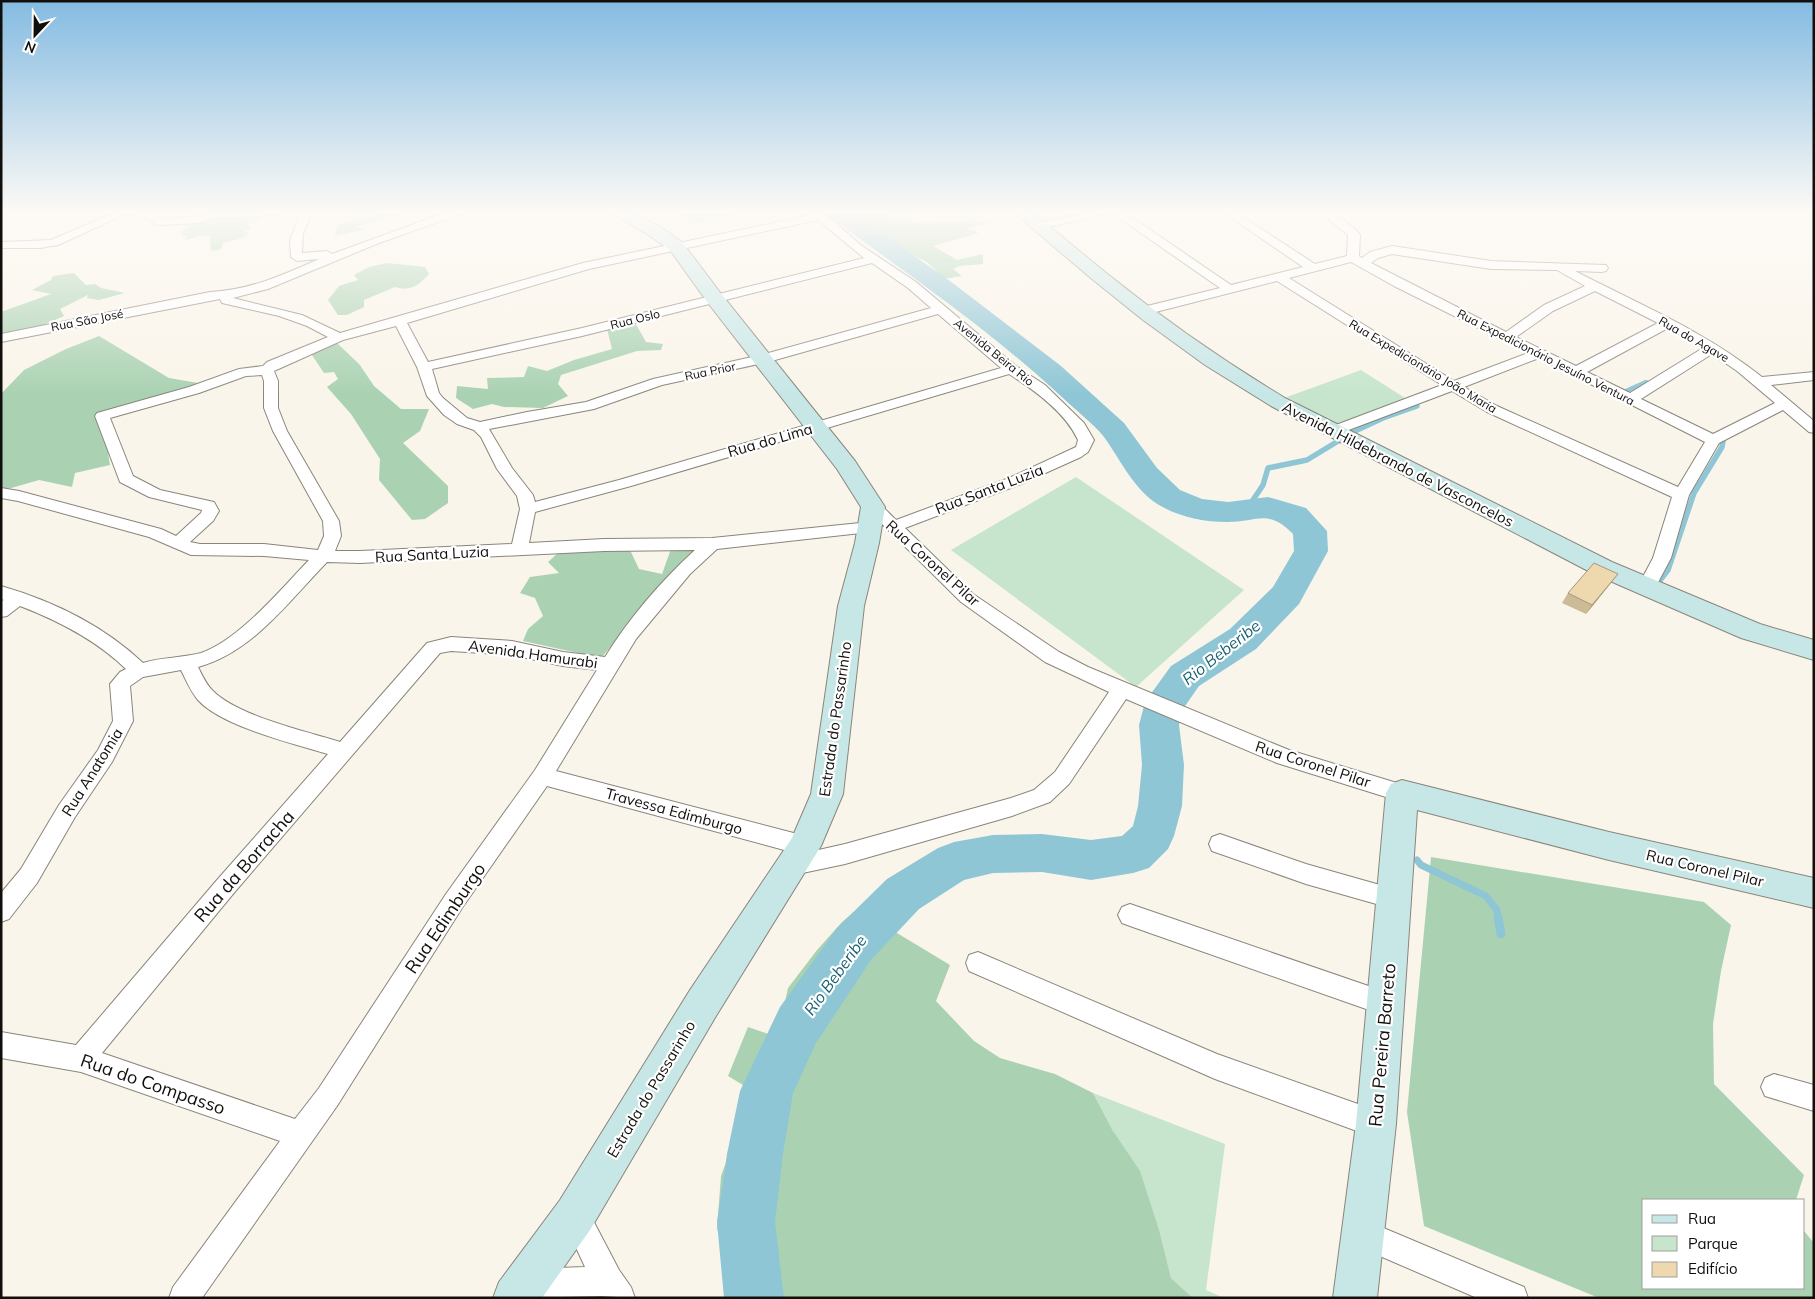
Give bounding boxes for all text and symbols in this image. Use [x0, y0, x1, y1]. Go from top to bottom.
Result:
north arrow [10, 10, 60, 60]
text: N [22, 37, 38, 57]
street label: Rua São José [49, 306, 125, 334]
street label: Rua Oslo [609, 306, 661, 332]
street label: Rua Expedicionário Jesuíno Ventura [1455, 306, 1637, 408]
street label: Rua do Agave [1656, 313, 1732, 365]
street label: Avenida Beira Rio [951, 315, 1037, 389]
street label: Rua Expedicionário João Maria [1346, 316, 1500, 416]
street label: Rua Prior [683, 358, 737, 384]
street label: Avenida Hildebrando de Vasconcelos [1279, 397, 1517, 531]
street label: Rua do Lima [725, 419, 815, 461]
street label: Rua Santa Luzia [932, 460, 1046, 518]
street label: Rua Coronel Pilar [882, 516, 984, 611]
street label: Rua Santa Luzia [374, 542, 490, 566]
water label: Rio Beberibe [1178, 615, 1264, 689]
street label: Avenida Hamurabi [467, 636, 599, 672]
street label: Estrada do Passarinho [815, 640, 855, 798]
street label: Rua Anatomia [57, 724, 127, 820]
street label: Rua Coronel Pilar [1253, 736, 1374, 792]
street label: Travessa Edimburgo [603, 784, 745, 838]
street label: Rua da Borracha [189, 805, 299, 927]
street label: Rua Coronel Pilar [1644, 845, 1766, 891]
street label: Rua Edimburgo [400, 858, 490, 978]
water label: Rio Beberibe [799, 931, 871, 1019]
street label: Rua Pereira Barreto [1363, 962, 1401, 1128]
street label: Estrada do Passarinho [603, 1017, 699, 1161]
street label: Rua do Compasso [78, 1048, 228, 1120]
legend [1642, 1199, 1805, 1289]
text: Rua [1688, 1209, 1716, 1228]
text: Parque [1688, 1234, 1738, 1253]
text: Edifício [1688, 1259, 1738, 1278]

